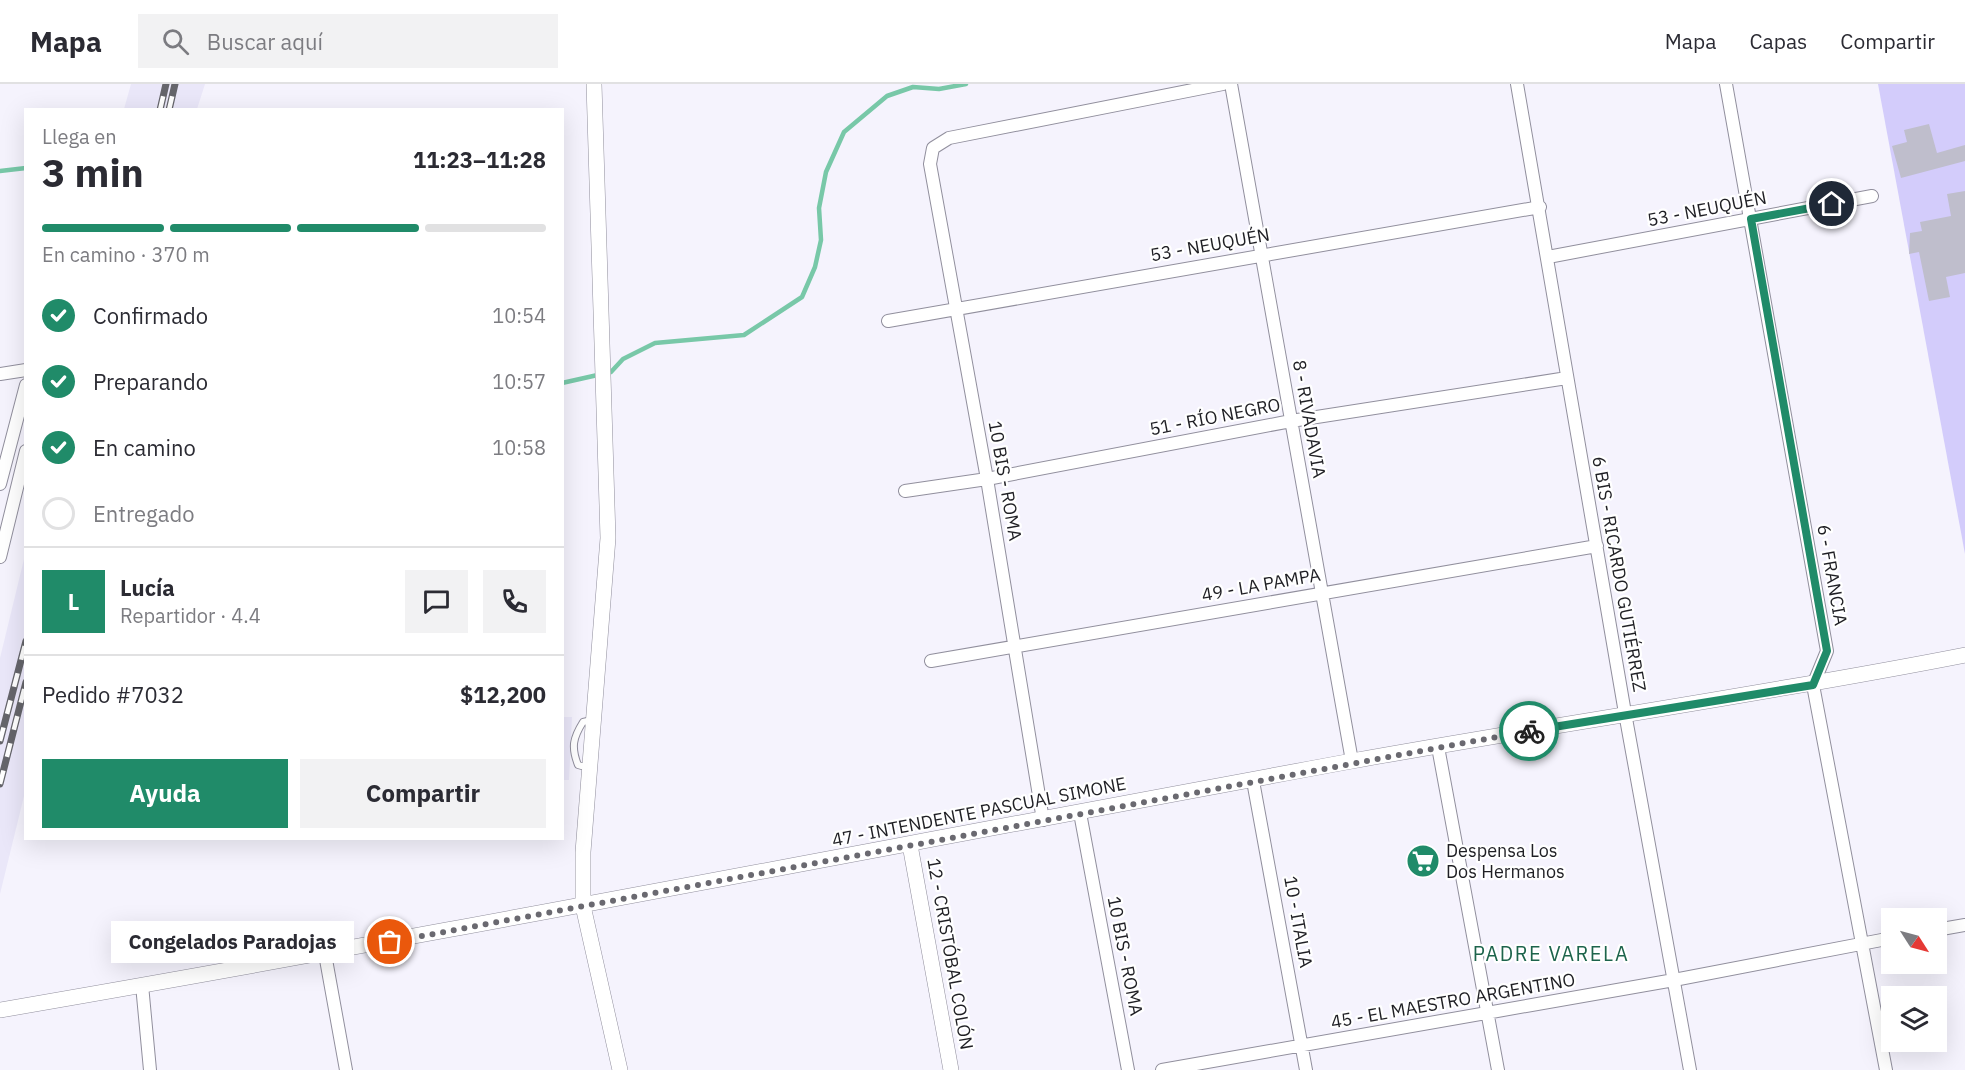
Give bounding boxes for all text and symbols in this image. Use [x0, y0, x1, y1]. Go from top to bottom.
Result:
search box [138, 14, 558, 68]
text: Mapa [30, 23, 102, 60]
icon: search [159, 25, 192, 58]
text: Buscar aquí [207, 27, 323, 56]
text: Mapa [1665, 27, 1716, 55]
text: Capas [1749, 27, 1807, 55]
text: Compartir [1840, 27, 1935, 55]
text: Llega en [42, 123, 117, 150]
text: 11:23–11:28 [413, 145, 546, 174]
text: 3 min [42, 147, 144, 198]
pin [1806, 178, 1857, 229]
street label: 53 - NEUQUÉN [1645, 186, 1768, 231]
icon: home [1815, 187, 1848, 220]
street label: 53 - NEUQUÉN [1148, 223, 1271, 266]
text: En camino · 370 m [42, 241, 210, 268]
icon: check [42, 299, 75, 332]
text: Confirmado [93, 301, 208, 330]
text: 10:54 [492, 302, 546, 329]
street label: 8 - RIVADAVIA [1288, 358, 1331, 480]
icon: check [42, 365, 75, 398]
text: Preparando [93, 367, 208, 396]
text: 10:57 [492, 368, 546, 395]
street label: 51 - RÍO NEGRO [1148, 393, 1282, 440]
street label: 10 BIS - ROMA [984, 419, 1027, 543]
icon: check [42, 431, 75, 464]
text: En camino [93, 433, 196, 462]
text: 10:58 [492, 434, 546, 461]
street label: 6 BIS - RICARDO GUTIÉRREZ [1587, 454, 1652, 693]
text: Entregado [93, 499, 194, 528]
street label: 6 - FRANCIA [1812, 523, 1853, 628]
street label: 49 - LA PAMPA [1200, 563, 1323, 606]
button: chat [405, 570, 468, 633]
button: phone [483, 570, 546, 633]
text: Lucía [120, 573, 175, 602]
text: L [68, 587, 79, 616]
text: Repartidor · 4.4 [120, 602, 261, 629]
text: Pedido #7032 [42, 680, 184, 709]
text: $12,200 [460, 680, 546, 709]
courier [1499, 701, 1559, 761]
icon: bike [1513, 715, 1546, 748]
button: Ayuda [42, 759, 288, 828]
button: Compartir [300, 759, 546, 828]
street label: 47 - INTENDENTE PASCUAL SIMONE [830, 772, 1128, 851]
place label: Despensa Los Dos Hermanos [1446, 839, 1565, 883]
supermarket icon: Despensa Los Dos Hermanos [1405, 843, 1441, 879]
street label: 12 - CRISTÓBAL COLÓN [922, 856, 979, 1051]
street label: 10 - ITALIA [1279, 874, 1318, 970]
street label: 10 BIS - ROMA [1103, 894, 1148, 1018]
north arrow [1881, 908, 1947, 974]
map controls [1881, 908, 1947, 1052]
pin [364, 916, 415, 967]
callout: Congelados Paradojas [111, 921, 354, 963]
icon: bag [373, 925, 406, 958]
text: Congelados Paradojas [128, 928, 337, 955]
district label: PADRE VARELA [1473, 940, 1629, 967]
street label: 45 - EL MAESTRO ARGENTINO [1329, 968, 1577, 1033]
button: layers [1881, 986, 1947, 1052]

